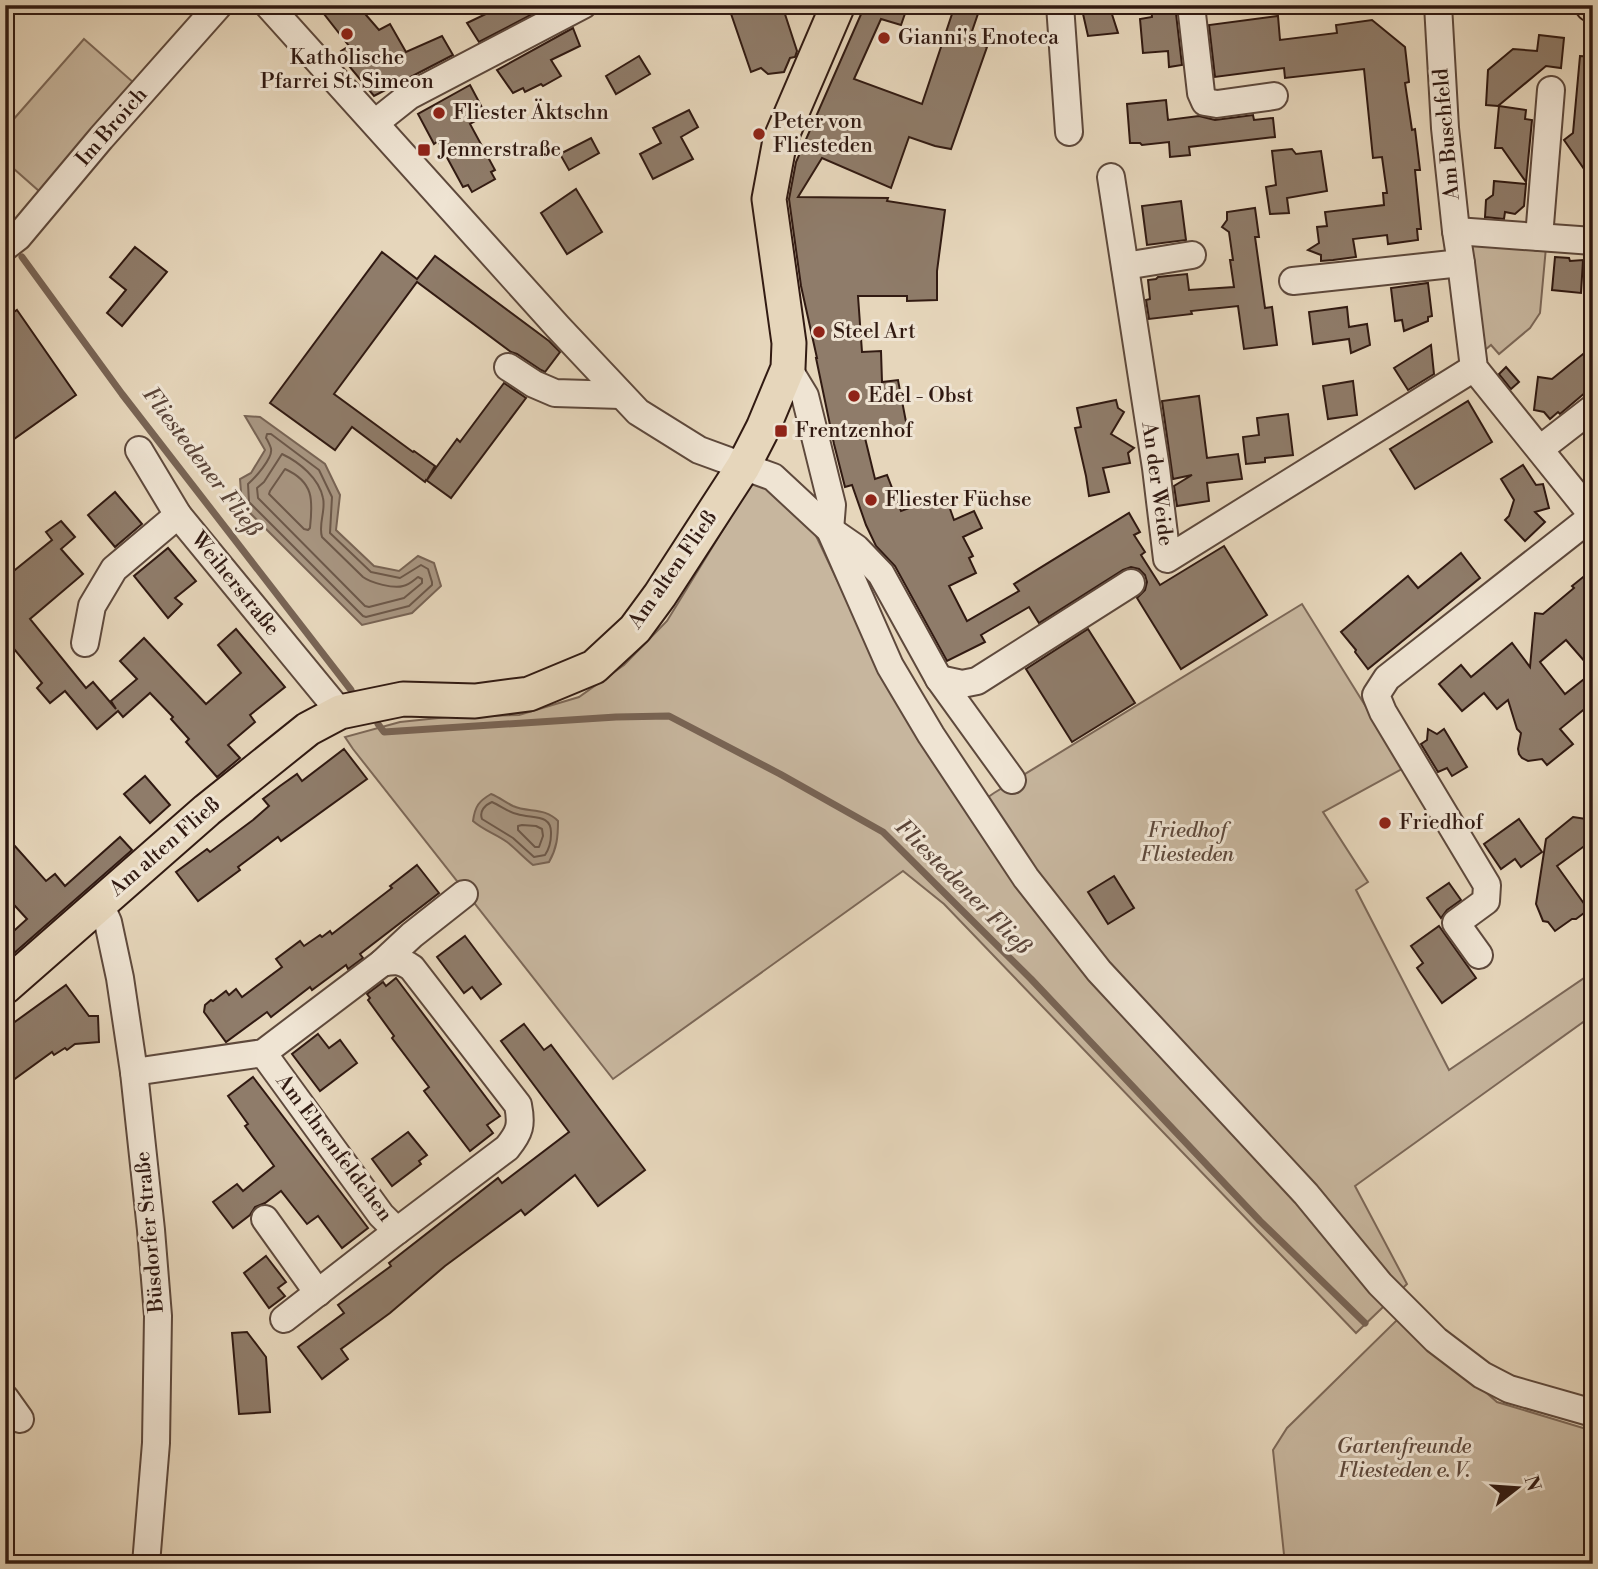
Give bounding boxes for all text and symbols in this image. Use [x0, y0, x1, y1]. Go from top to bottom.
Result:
place label: Gianni's Enoteca [898, 25, 1059, 51]
marker: Katholische Pfarrei St. Simeon [339, 26, 355, 42]
marker: Gianni's Enoteca [876, 30, 892, 46]
place label: Katholische Pfarrei St. Simeon [260, 45, 434, 95]
street label: Am Buschfeld [1428, 67, 1466, 202]
street label: Im Broich [71, 82, 154, 172]
place label: Fliester Äktschn [453, 98, 609, 126]
marker: Fliester Äktschn [431, 105, 447, 121]
place label: Peter von Fliesteden [773, 109, 873, 159]
marker: Peter von Fliesteden [751, 126, 767, 142]
place label: Jennerstraße [437, 137, 561, 163]
marker: Jennerstraße [416, 142, 432, 158]
place label: Steel Art [833, 319, 916, 345]
marker: Steel Art [811, 324, 827, 340]
water label: Fliestedener Fließ [136, 381, 268, 543]
place label: Edel - Obst [868, 383, 974, 409]
marker: Edel - Obst [846, 388, 862, 404]
place label: Frentzenhof [795, 418, 914, 444]
street label: An der Weide [1135, 419, 1179, 548]
marker: Frentzenhof [773, 423, 789, 439]
place label: Fliester Füchse [885, 487, 1032, 513]
marker: Fliester Füchse [863, 492, 879, 508]
street label: Am alten Fließ [622, 506, 723, 635]
street label: Weiherstraße [185, 526, 285, 641]
street label: Am alten Fließ [104, 792, 226, 903]
place label: Friedhof [1399, 810, 1485, 836]
water label: Fliestedener Fließ [889, 813, 1037, 961]
marker: Friedhof [1377, 815, 1393, 831]
park label: Friedhof Fliesteden [1140, 818, 1234, 868]
street label: Am Ehrenfeldchen [269, 1068, 398, 1227]
street label: Büsdorfer Straße [130, 1150, 170, 1315]
park label: Gartenfreunde Fliesteden e. V. [1337, 1434, 1472, 1484]
north arrow [1482, 1454, 1552, 1524]
text: N [1519, 1473, 1546, 1494]

